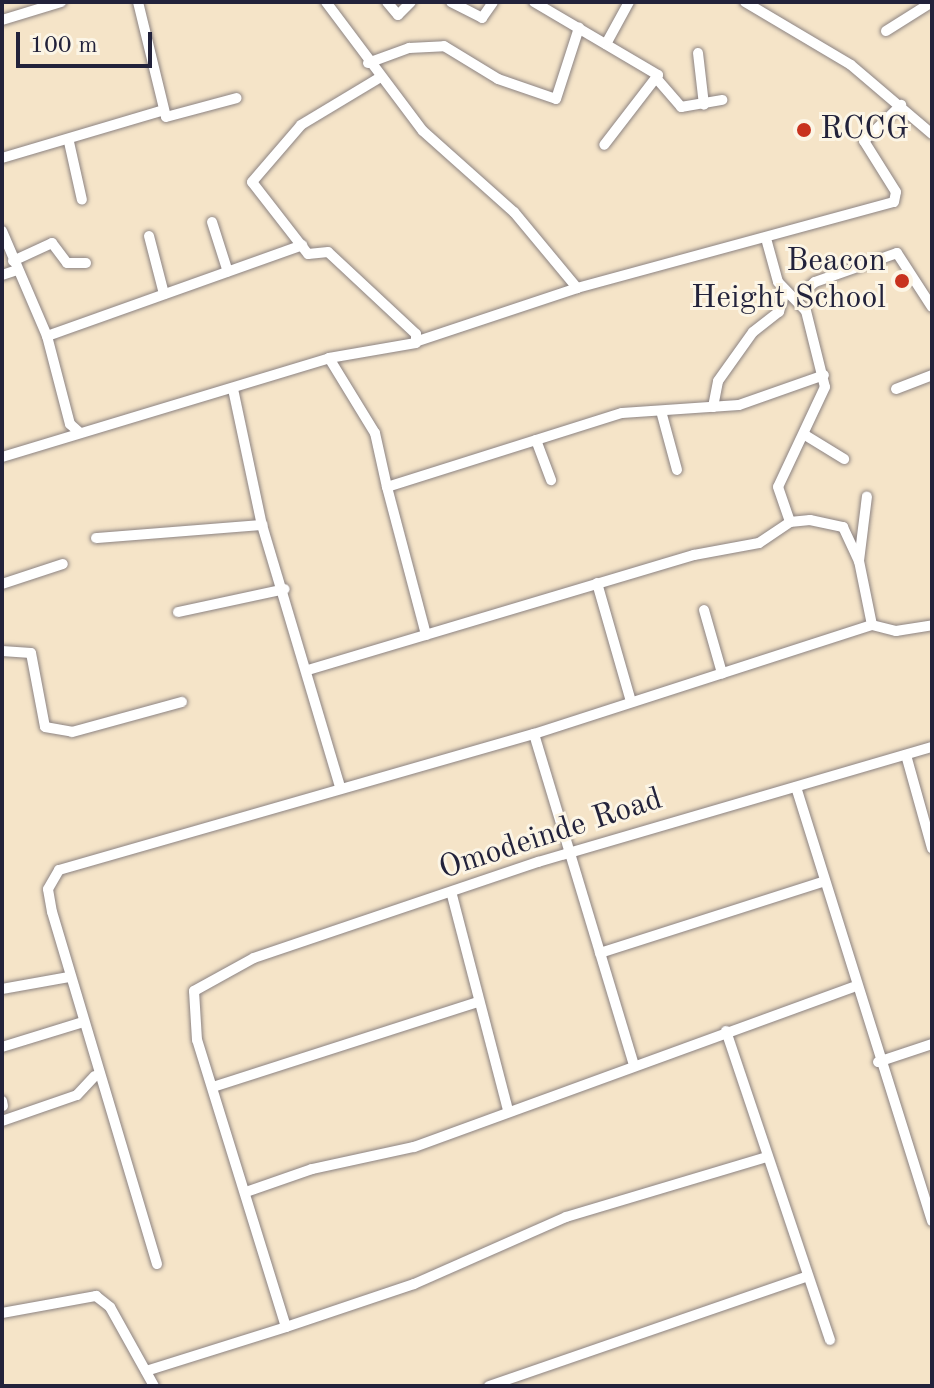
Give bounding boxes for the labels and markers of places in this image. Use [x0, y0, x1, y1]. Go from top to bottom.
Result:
place label: RCCG [820, 111, 909, 149]
marker: RCCG [795, 121, 813, 139]
place label: Beacon Height School [691, 244, 886, 319]
marker: Beacon Height School [893, 272, 911, 290]

